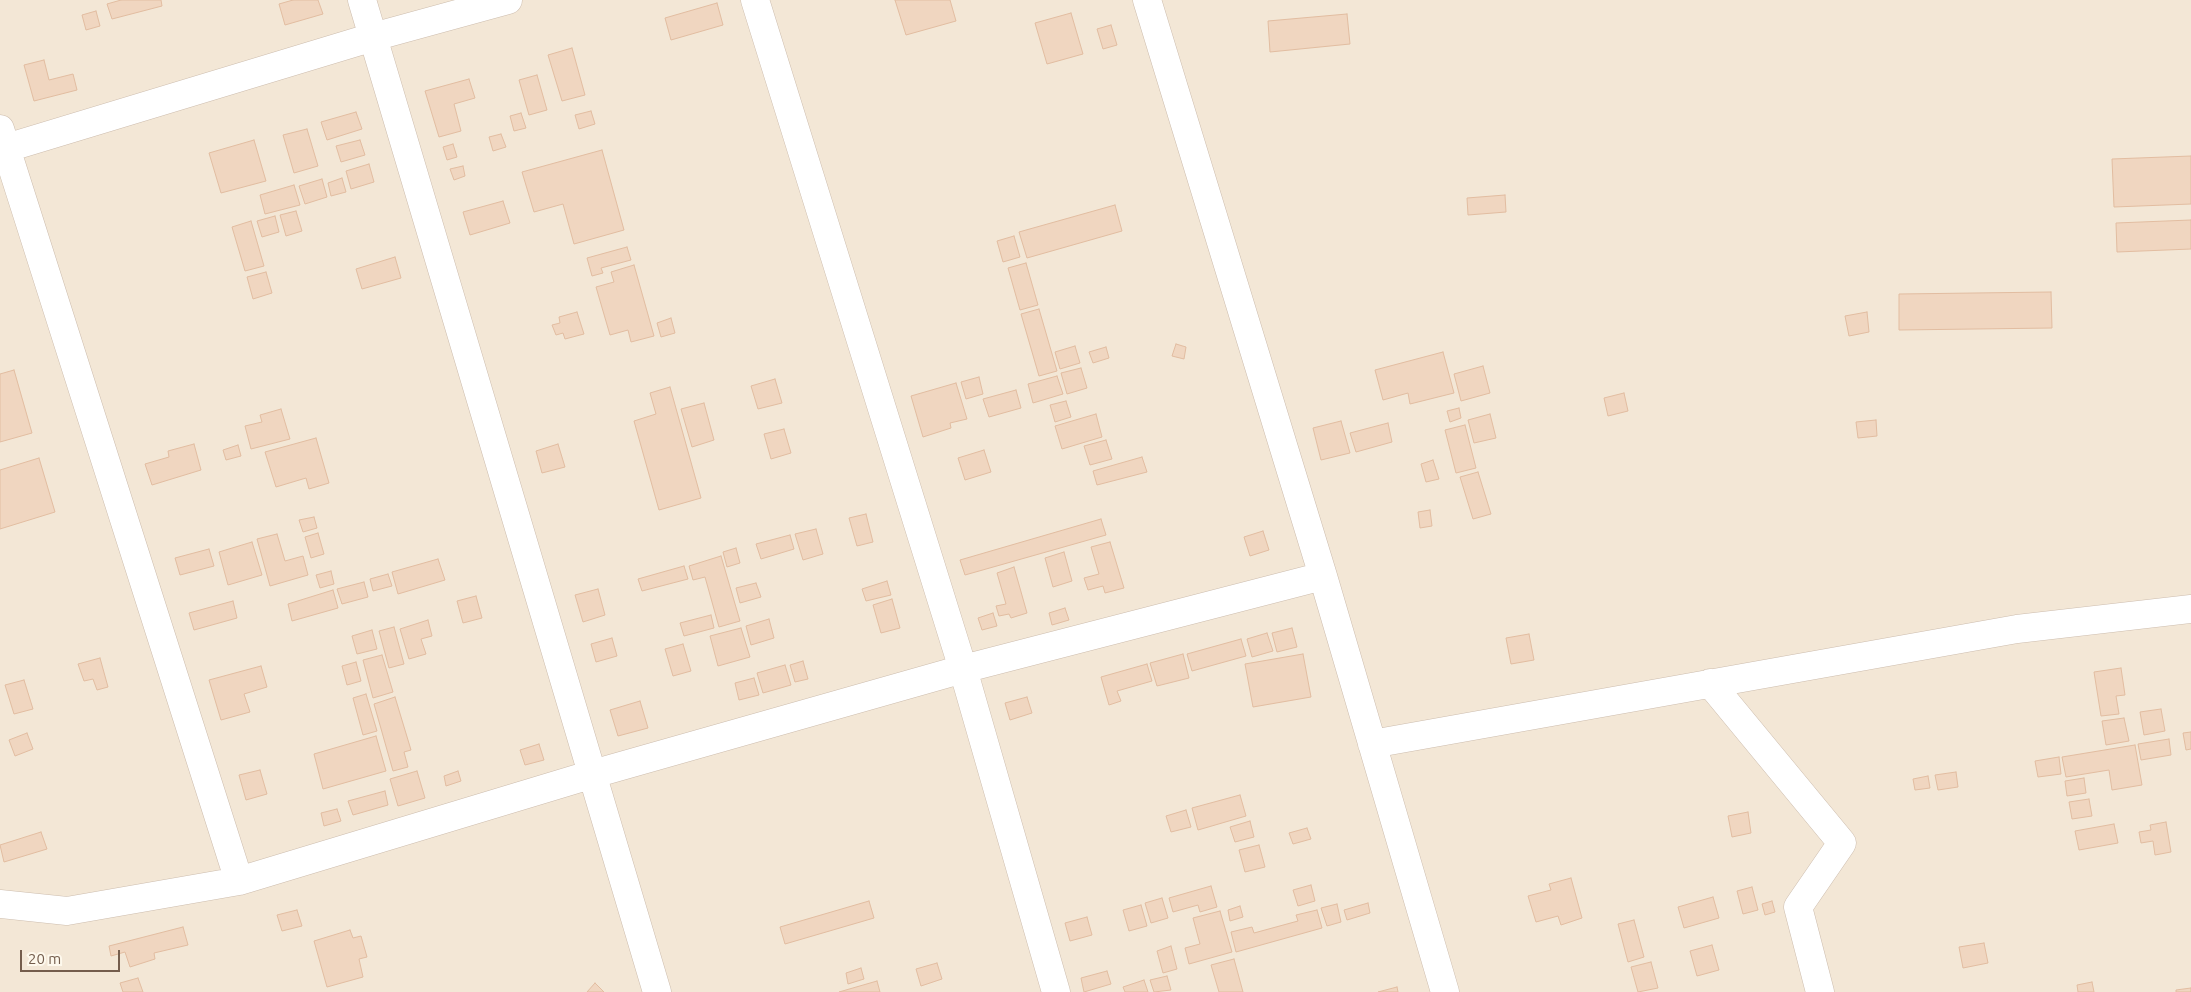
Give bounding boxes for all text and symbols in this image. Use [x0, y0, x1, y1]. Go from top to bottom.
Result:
scale bar [22, 940, 122, 972]
text: 20 m [28, 950, 61, 967]

